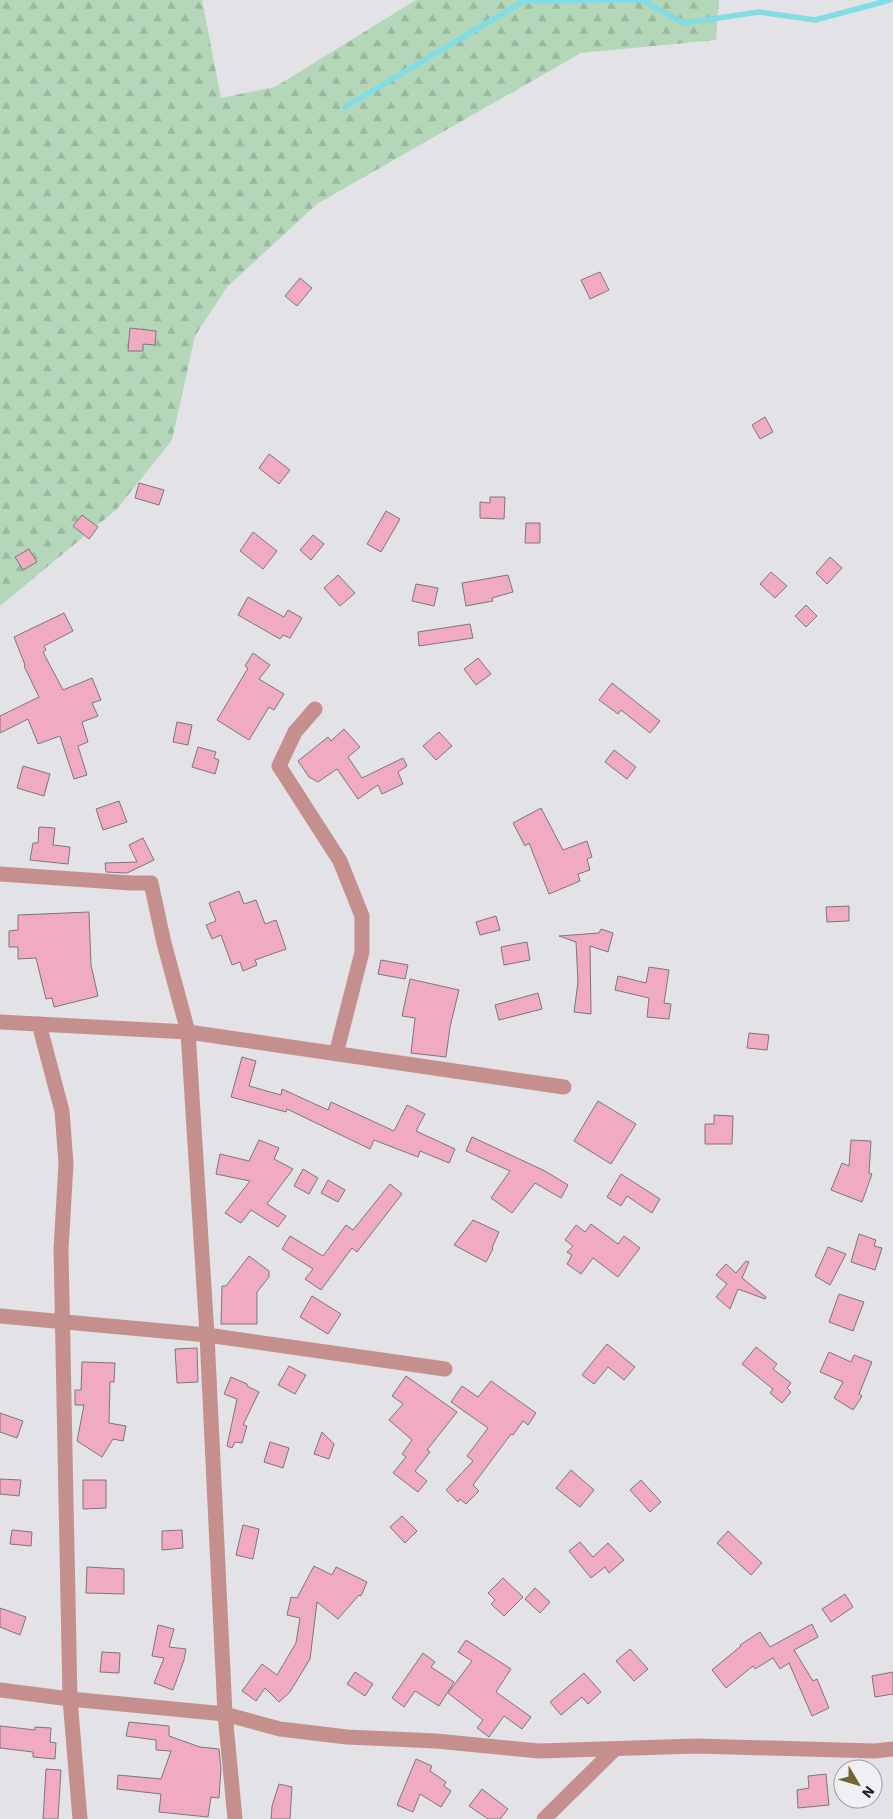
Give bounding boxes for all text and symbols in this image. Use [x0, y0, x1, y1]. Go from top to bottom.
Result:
north arrow [833, 1759, 883, 1809]
text: N [858, 1782, 878, 1802]

